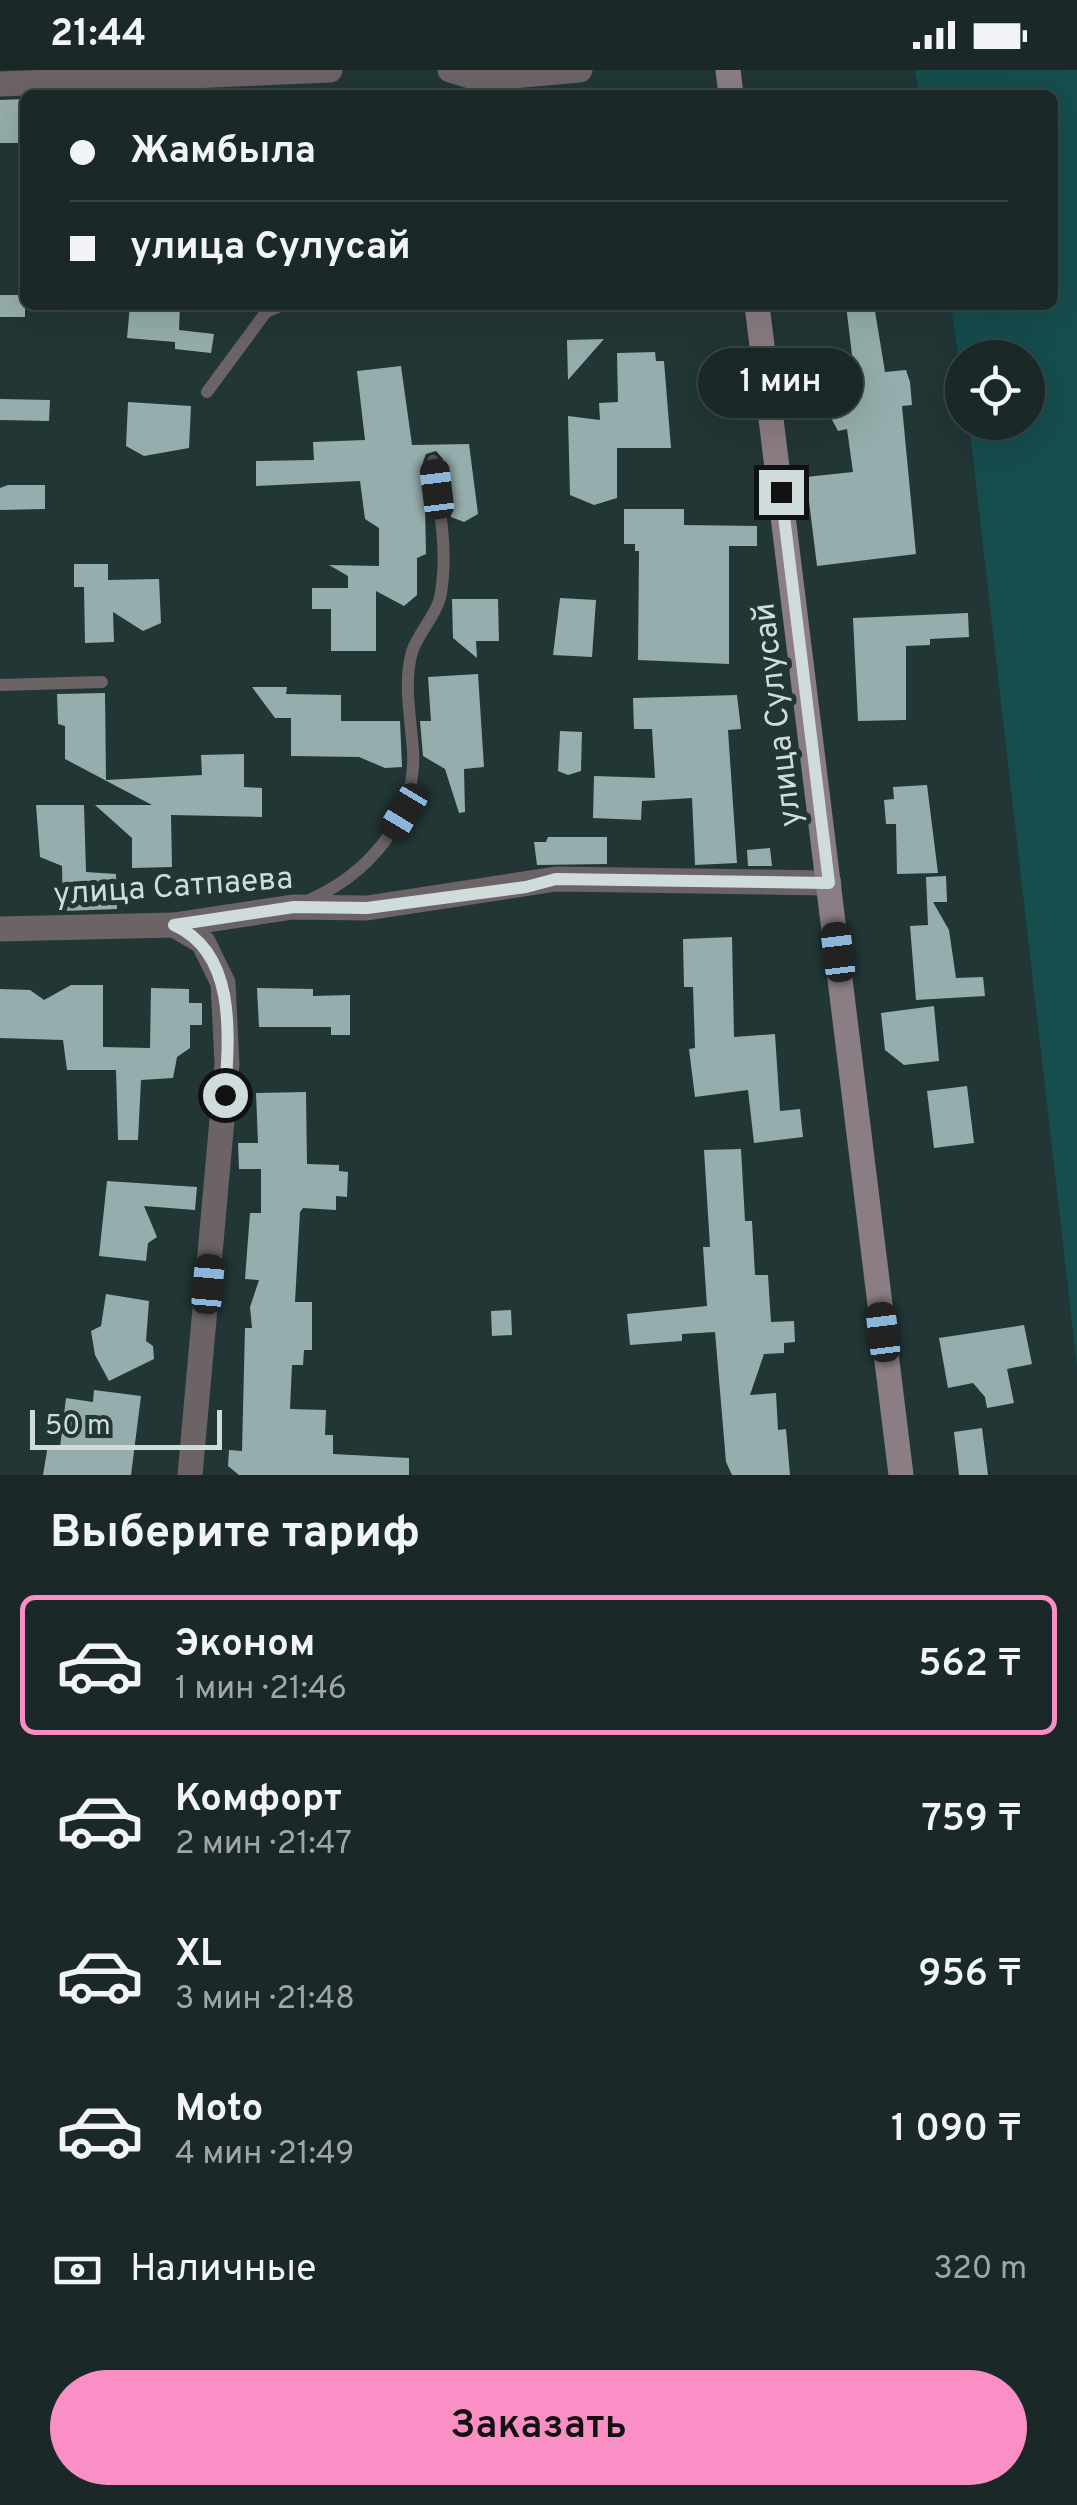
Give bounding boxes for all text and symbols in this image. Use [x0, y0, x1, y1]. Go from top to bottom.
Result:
text: 21:44 [50, 11, 147, 60]
text: Жамбыла [130, 128, 316, 177]
text: улица Сулусай [130, 224, 411, 273]
map controls [945, 340, 1045, 440]
button: locate [945, 340, 1045, 440]
callout: 1 мин [698, 347, 864, 417]
text: 1 мин [740, 363, 821, 403]
car [418, 457, 456, 521]
route end [759, 470, 804, 515]
street label: улица Сулусай [745, 600, 813, 829]
car [376, 779, 432, 845]
street label: улица Сатпаева [52, 860, 294, 916]
car [819, 920, 857, 984]
route start [203, 1073, 248, 1118]
car [190, 1253, 226, 1315]
car [864, 1300, 902, 1364]
scale bar [30, 1405, 222, 1450]
text: 50 m [45, 1409, 111, 1445]
text: Выберите тариф [50, 1506, 420, 1563]
icon: car [55, 1620, 145, 1710]
text: Эконом [175, 1621, 315, 1670]
text: 562 ₸ [918, 1641, 1022, 1690]
text: 1 мин · 21:46 [175, 1670, 347, 1710]
icon: car [55, 1775, 145, 1865]
text: Комфорт [175, 1776, 342, 1825]
text: 759 ₸ [921, 1796, 1022, 1845]
text: 2 мин · 21:47 [175, 1825, 352, 1865]
icon: car [55, 1930, 145, 2020]
text: XL [175, 1931, 222, 1980]
text: 956 ₸ [918, 1951, 1022, 2000]
text: 3 мин · 21:48 [175, 1980, 355, 2020]
icon: car [55, 2085, 145, 2175]
text: Moto [175, 2086, 263, 2135]
text: 1 090 ₸ [891, 2106, 1022, 2155]
text: 4 мин · 21:49 [175, 2135, 354, 2175]
icon: cash [50, 2243, 105, 2298]
text: Наличные [130, 2246, 317, 2295]
text: 320 m [934, 2250, 1027, 2290]
button: Заказать [50, 2370, 1027, 2485]

